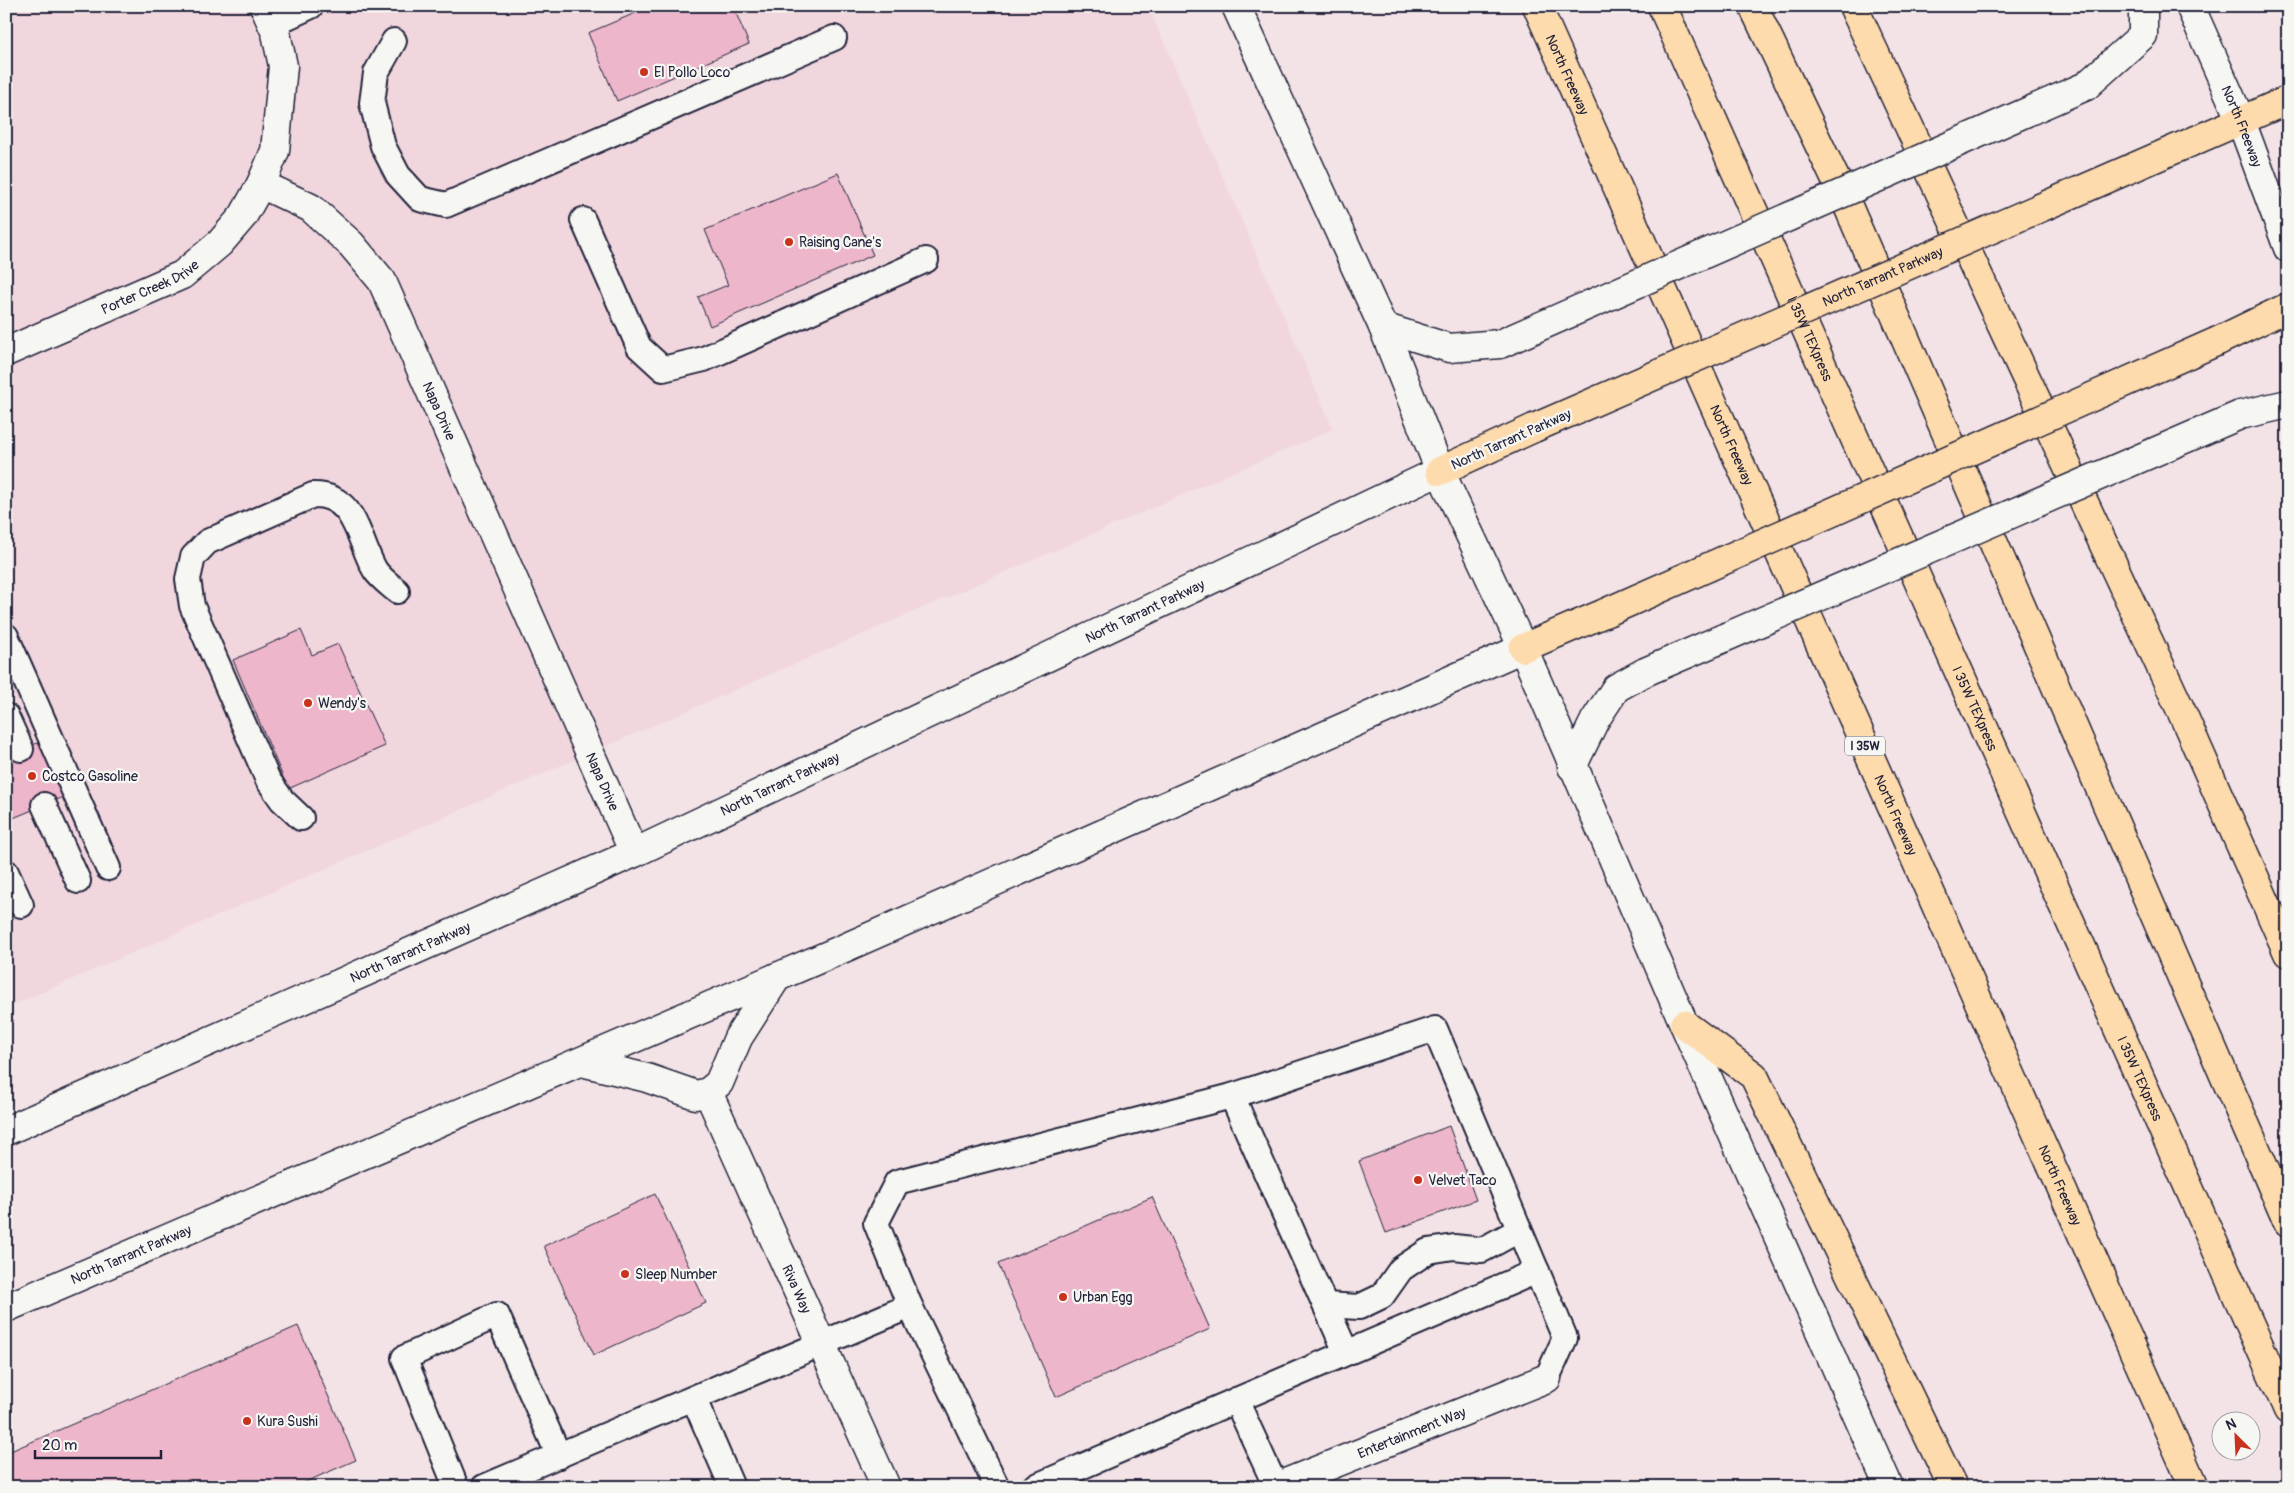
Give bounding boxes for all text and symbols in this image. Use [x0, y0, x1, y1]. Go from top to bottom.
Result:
street label: North Freeway [1542, 32, 1592, 118]
place label: El Pollo Loco [654, 64, 731, 81]
marker: El Pollo Loco [638, 66, 650, 78]
street label: North Freeway [2217, 83, 2265, 169]
place label: Raising Cane's [799, 234, 882, 251]
marker: Raising Cane's [783, 236, 795, 248]
street label: North Tarrant Parkway [1820, 243, 1946, 311]
street label: Porter Creek Drive [99, 256, 203, 318]
street label: I 35W TEXpress [1783, 294, 1836, 384]
street label: Napa Drive [418, 379, 459, 443]
street label: North Freeway [1706, 402, 1756, 488]
street label: North Tarrant Parkway [1449, 405, 1574, 474]
street label: North Tarrant Parkway [1083, 576, 1207, 647]
street label: I 35W TEXpress [1948, 663, 2001, 754]
place label: Wendy's [318, 695, 367, 712]
marker: Wendy's [302, 697, 314, 709]
road number: I 35W [1845, 736, 1885, 756]
street label: North Tarrant Parkway [718, 749, 842, 820]
street label: Napa Drive [582, 750, 622, 814]
place label: Costco Gasoline [42, 768, 138, 785]
marker: Costco Gasoline [26, 770, 38, 782]
street label: North Freeway [1870, 772, 1921, 858]
street label: North Tarrant Parkway [348, 918, 473, 987]
street label: I 35W TEXpress [2113, 1033, 2166, 1124]
street label: North Freeway [2034, 1143, 2085, 1228]
place label: Velvet Taco [1428, 1172, 1497, 1189]
marker: Velvet Taco [1412, 1174, 1424, 1186]
street label: North Tarrant Parkway [68, 1221, 194, 1288]
street label: Riva Way [778, 1262, 815, 1316]
place label: Sleep Number [635, 1266, 717, 1283]
marker: Sleep Number [619, 1268, 631, 1280]
place label: Urban Egg [1073, 1289, 1133, 1306]
marker: Urban Egg [1057, 1291, 1069, 1303]
street label: Entertainment Way [1355, 1404, 1468, 1462]
north arrow [2212, 1410, 2262, 1460]
place label: Kura Sushi [257, 1413, 318, 1430]
marker: Kura Sushi [241, 1415, 253, 1427]
text: N [2223, 1415, 2239, 1434]
scale bar [35, 1428, 161, 1460]
text: 20 m [42, 1436, 77, 1455]

